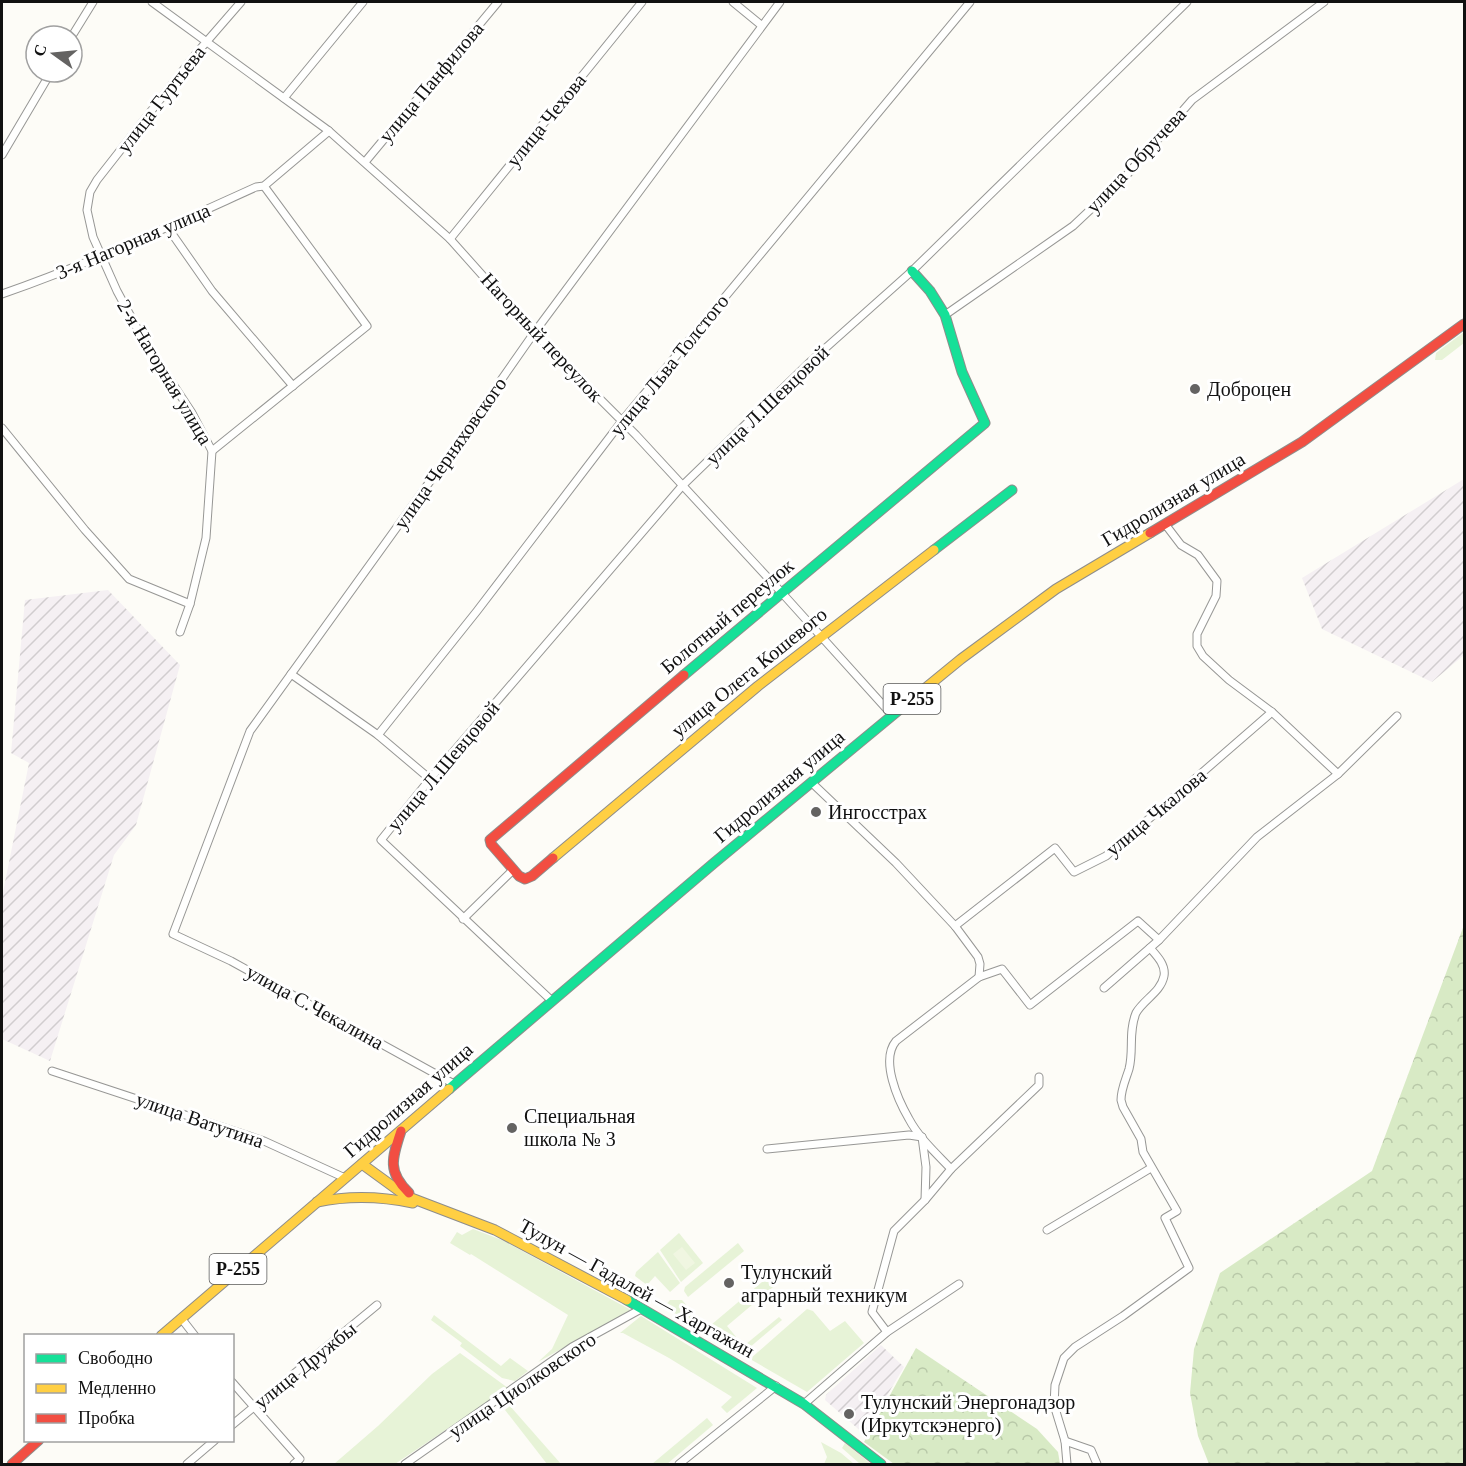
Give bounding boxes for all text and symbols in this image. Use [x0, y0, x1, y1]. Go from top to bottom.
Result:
street label: улица Панфилова [374, 17, 489, 147]
north arrow [24, 24, 84, 84]
street label: улица Гуртьева [112, 41, 210, 157]
text: С [30, 42, 50, 58]
street label: улица Чехова [502, 69, 591, 172]
street label: улица Обручева [1082, 103, 1191, 218]
street label: 3-я Нагорная улица [53, 199, 214, 284]
street label: Нагорный переулок [476, 268, 607, 407]
street label: улица Льва Толстого [605, 290, 734, 441]
street label: 2-я Нагорная улица [112, 296, 217, 449]
street label: улица Л.Шевцовой [701, 341, 834, 470]
street label: улица Черняховского [389, 373, 511, 534]
place label: Доброцен [1207, 378, 1291, 401]
marker: Доброцен [1188, 382, 1202, 396]
street label: Гидролизная улица [1097, 447, 1249, 551]
street label: Болотный переулок [656, 554, 799, 679]
street label: улица Олега Кошевого [667, 603, 832, 742]
road number: Р-255 [884, 684, 940, 714]
street label: улица Л.Шевцовой [382, 697, 504, 836]
street label: Гидролизная улица [709, 725, 849, 848]
street label: улица Чкалова [1101, 764, 1211, 861]
place label: Ингосстрах [828, 801, 927, 824]
marker: Ингосстрах [809, 805, 823, 819]
street label: улица С.Чекалина [242, 960, 387, 1055]
street label: Гидролизная улица [339, 1038, 478, 1163]
street label: улица Ватутина [133, 1088, 267, 1153]
place label: Специальная школа № 3 [524, 1105, 635, 1150]
marker: Специальная школа № 3 [505, 1121, 519, 1135]
street label: Тулун — Гадалей — Харгажин [515, 1214, 759, 1363]
road number: Р-255 [210, 1254, 266, 1284]
place label: Тулунский аграрный техникум [741, 1261, 908, 1307]
marker: Тулунский аграрный техникум [722, 1276, 736, 1290]
street label: улица Дружбы [250, 1317, 361, 1414]
street label: улица Циолковского [444, 1328, 600, 1443]
legend [24, 1334, 234, 1442]
text: Свободно [78, 1348, 153, 1368]
text: Медленно [78, 1378, 156, 1398]
place label: Тулунский Энергонадзор (Иркутскэнерго) [861, 1391, 1075, 1437]
marker: Тулунский Энергонадзор (Иркутскэнерго) [842, 1407, 856, 1421]
text: Пробка [78, 1408, 135, 1428]

